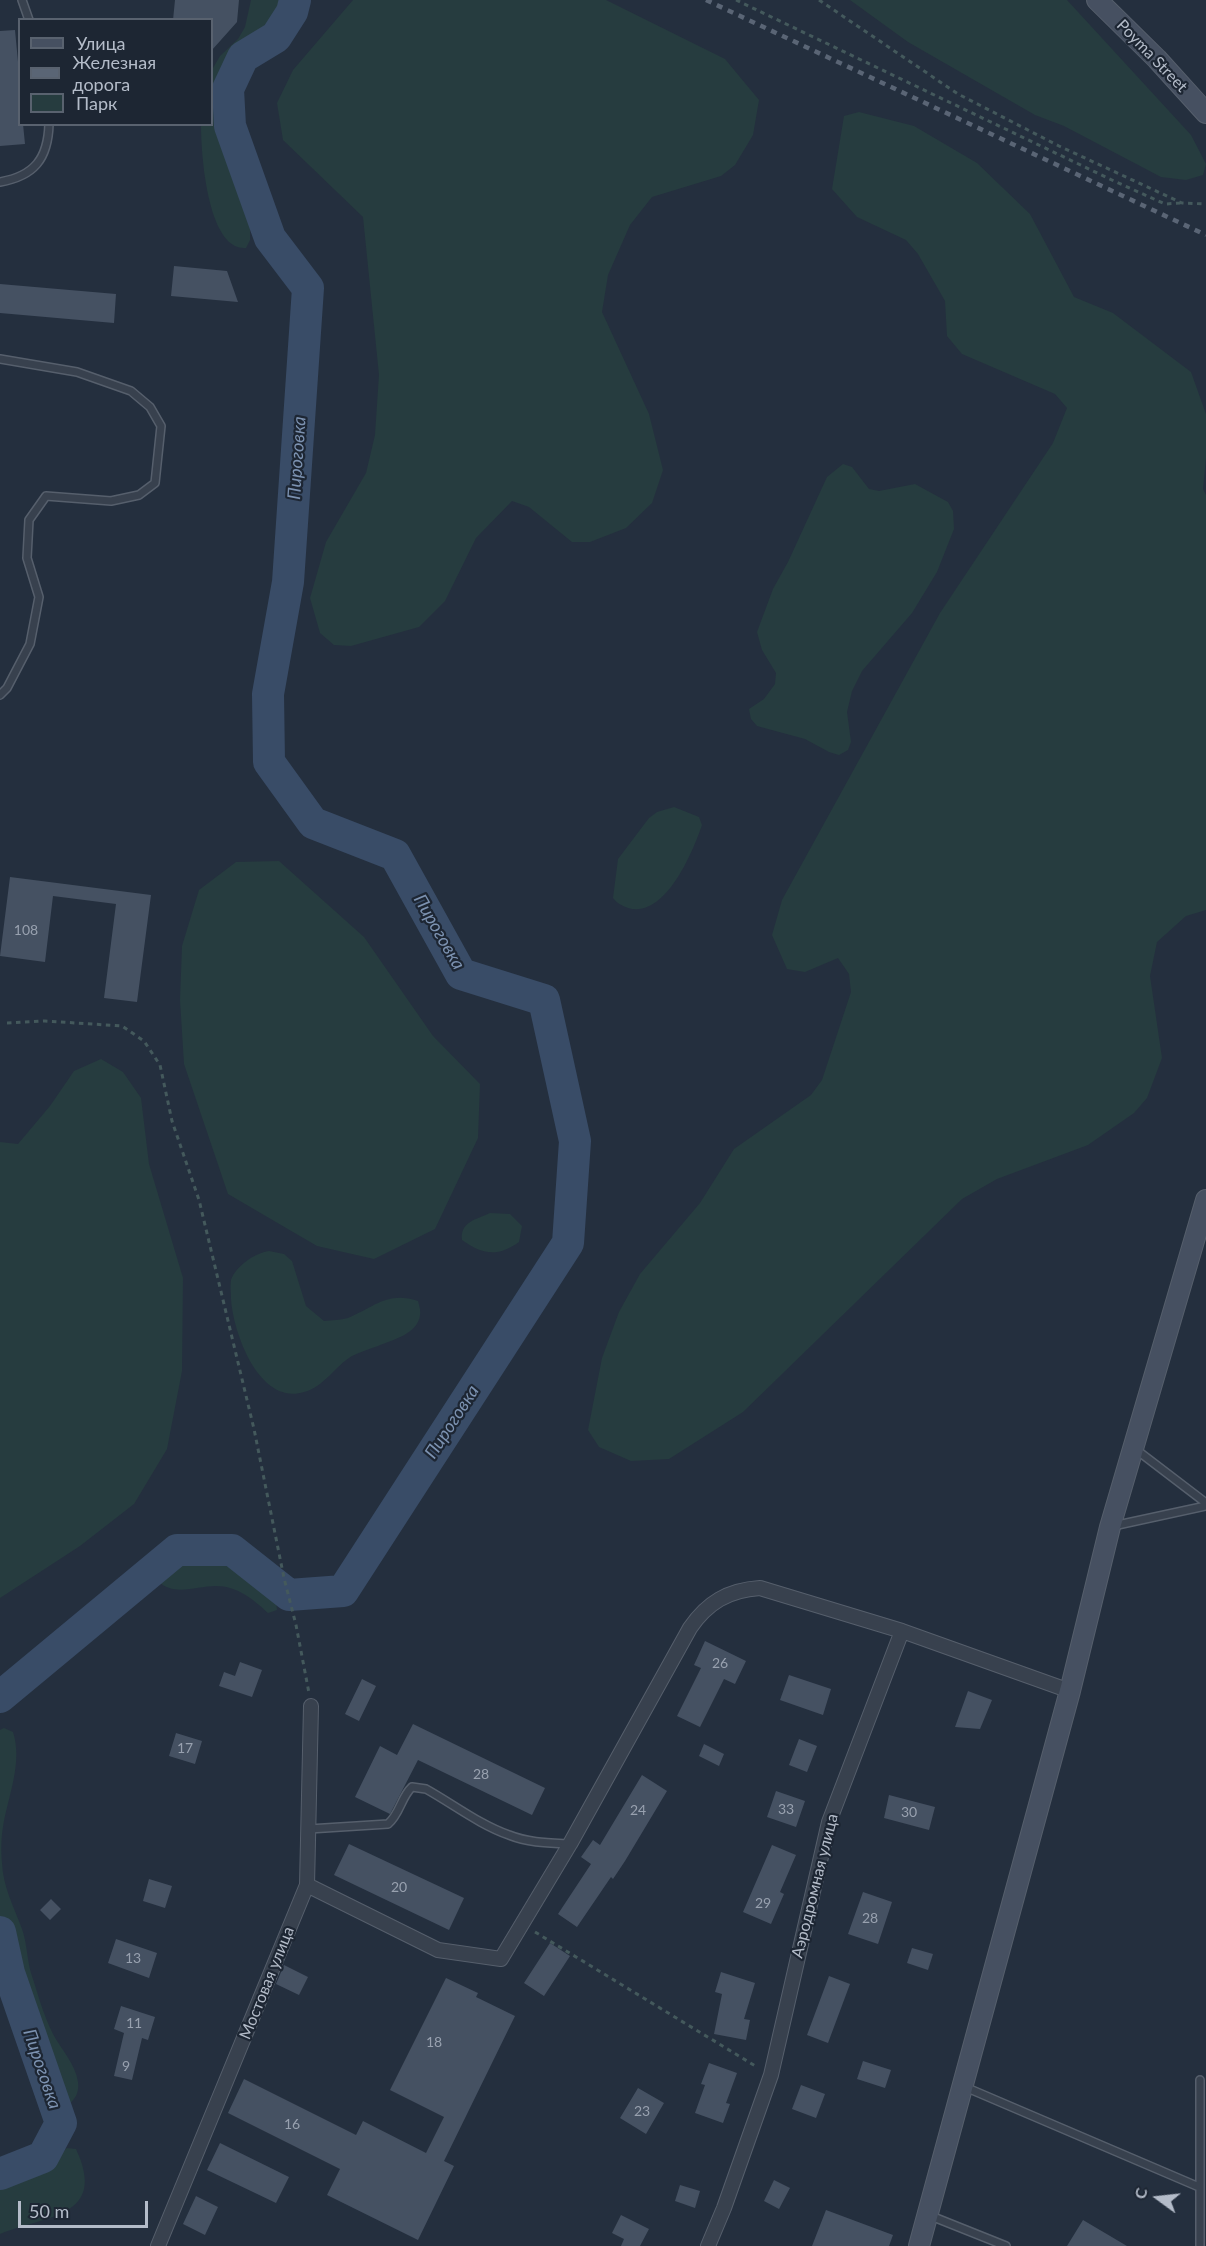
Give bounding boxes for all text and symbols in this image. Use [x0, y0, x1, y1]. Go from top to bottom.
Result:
street label: Poyma Street [1113, 16, 1191, 96]
legend [18, 18, 213, 126]
text: Улица [76, 32, 126, 54]
text: Железная дорога [72, 51, 156, 95]
text: Парк [76, 92, 117, 114]
water label: Пироговка [283, 416, 311, 500]
water label: Пироговка [409, 891, 469, 973]
house number: 108 [14, 922, 38, 938]
water label: Пироговка [420, 1381, 484, 1463]
house number: 26 [712, 1655, 728, 1671]
house number: 17 [177, 1740, 193, 1756]
house number: 28 [473, 1766, 489, 1782]
house number: 33 [778, 1801, 794, 1817]
house number: 24 [630, 1802, 646, 1818]
house number: 30 [901, 1804, 917, 1820]
street label: Аэродромная улица [788, 1812, 842, 1960]
house number: 20 [391, 1879, 407, 1895]
house number: 29 [755, 1895, 771, 1911]
house number: 28 [862, 1910, 878, 1926]
street label: Мостовая улица [236, 1924, 298, 2042]
house number: 13 [125, 1950, 141, 1966]
house number: 11 [126, 2015, 142, 2031]
water label: Пироговка [18, 2026, 66, 2112]
house number: 18 [426, 2034, 442, 2050]
house number: 9 [122, 2058, 130, 2074]
house number: 23 [634, 2103, 650, 2119]
house number: 16 [284, 2116, 300, 2132]
north arrow [1128, 2168, 1188, 2228]
text: С [1130, 2186, 1151, 2201]
scale bar [21, 2189, 152, 2227]
text: 50 m [29, 2200, 69, 2222]

